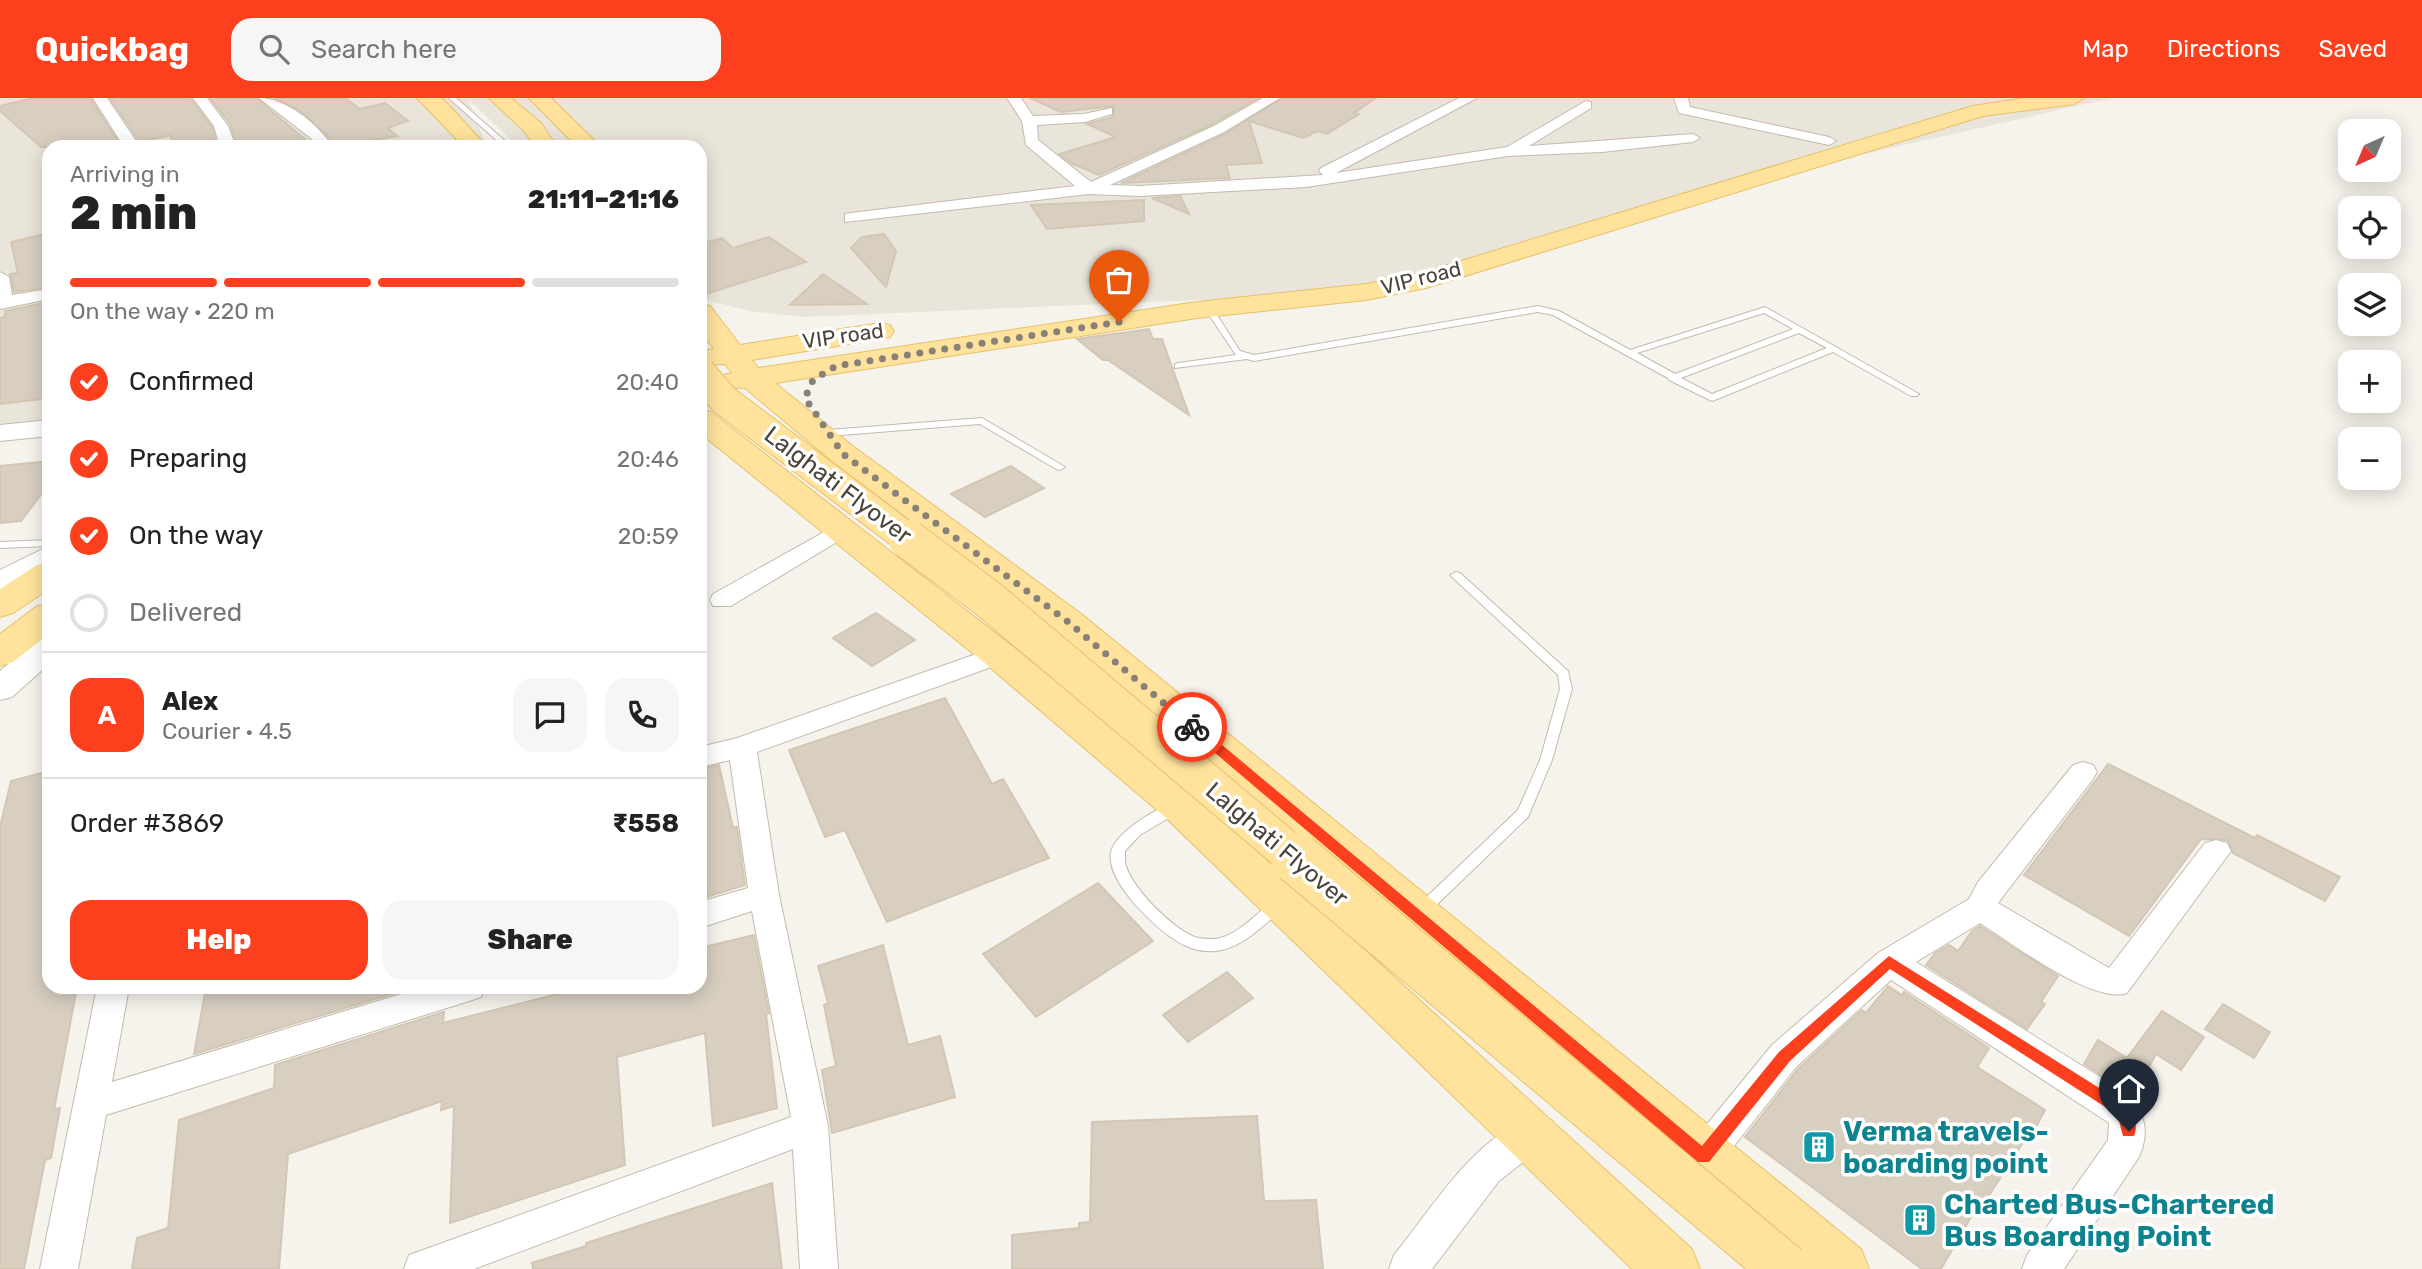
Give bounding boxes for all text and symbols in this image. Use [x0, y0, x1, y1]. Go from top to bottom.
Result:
search box [231, 18, 721, 81]
text: Quickbag [35, 30, 189, 69]
icon: search [255, 30, 293, 68]
text: Search here [311, 34, 457, 65]
text: Map [2082, 35, 2129, 63]
text: Directions [2167, 35, 2280, 63]
text: Saved [2318, 35, 2387, 63]
north arrow [2338, 119, 2401, 182]
map controls [2338, 119, 2401, 490]
text: Arriving in [70, 160, 180, 188]
text: 21:11–21:16 [528, 184, 679, 215]
text: 2 min [70, 186, 197, 241]
button: locate [2338, 196, 2401, 259]
pin [1089, 250, 1149, 322]
street label: VIP road [1378, 256, 1463, 300]
icon: bag [1100, 261, 1138, 299]
button: layers [2338, 273, 2401, 336]
text: On the way · 220 m [70, 297, 275, 325]
street label: VIP road [801, 317, 885, 354]
button: + [2338, 350, 2401, 413]
icon: check [70, 363, 108, 401]
text: Confirmed [129, 366, 254, 397]
text: 20:40 [616, 368, 679, 396]
street label: Lalghati Flyover [759, 421, 917, 549]
button: − [2338, 427, 2401, 490]
icon: check [70, 440, 108, 478]
text: Preparing [129, 443, 247, 474]
text: 20:46 [617, 445, 679, 473]
icon: check [70, 517, 108, 555]
text: On the way [129, 520, 263, 551]
text: 20:59 [618, 522, 679, 550]
text: Delivered [129, 597, 242, 628]
button: chat [513, 678, 587, 752]
button: phone [605, 678, 679, 752]
text: Alex [162, 686, 218, 717]
courier [1157, 692, 1227, 762]
text: A [98, 700, 116, 731]
icon: bike [1173, 708, 1211, 746]
text: Courier · 4.5 [162, 717, 292, 745]
street label: Lalghati Flyover [1200, 776, 1354, 912]
text: Order #3869 [70, 808, 224, 839]
text: ₹558 [612, 808, 679, 839]
button: Help [70, 900, 368, 980]
button: Share [382, 900, 679, 980]
pin [2099, 1059, 2159, 1131]
icon: home [2110, 1070, 2148, 1108]
place label: Verma travels- boarding point [1843, 1115, 2049, 1180]
building icon: Verma travels- boarding point [1800, 1128, 1838, 1166]
place label: Charted Bus-Chartered Bus Boarding Point [1944, 1188, 2274, 1253]
building icon: Charted Bus-Chartered Bus Boarding Point [1901, 1201, 1939, 1239]

